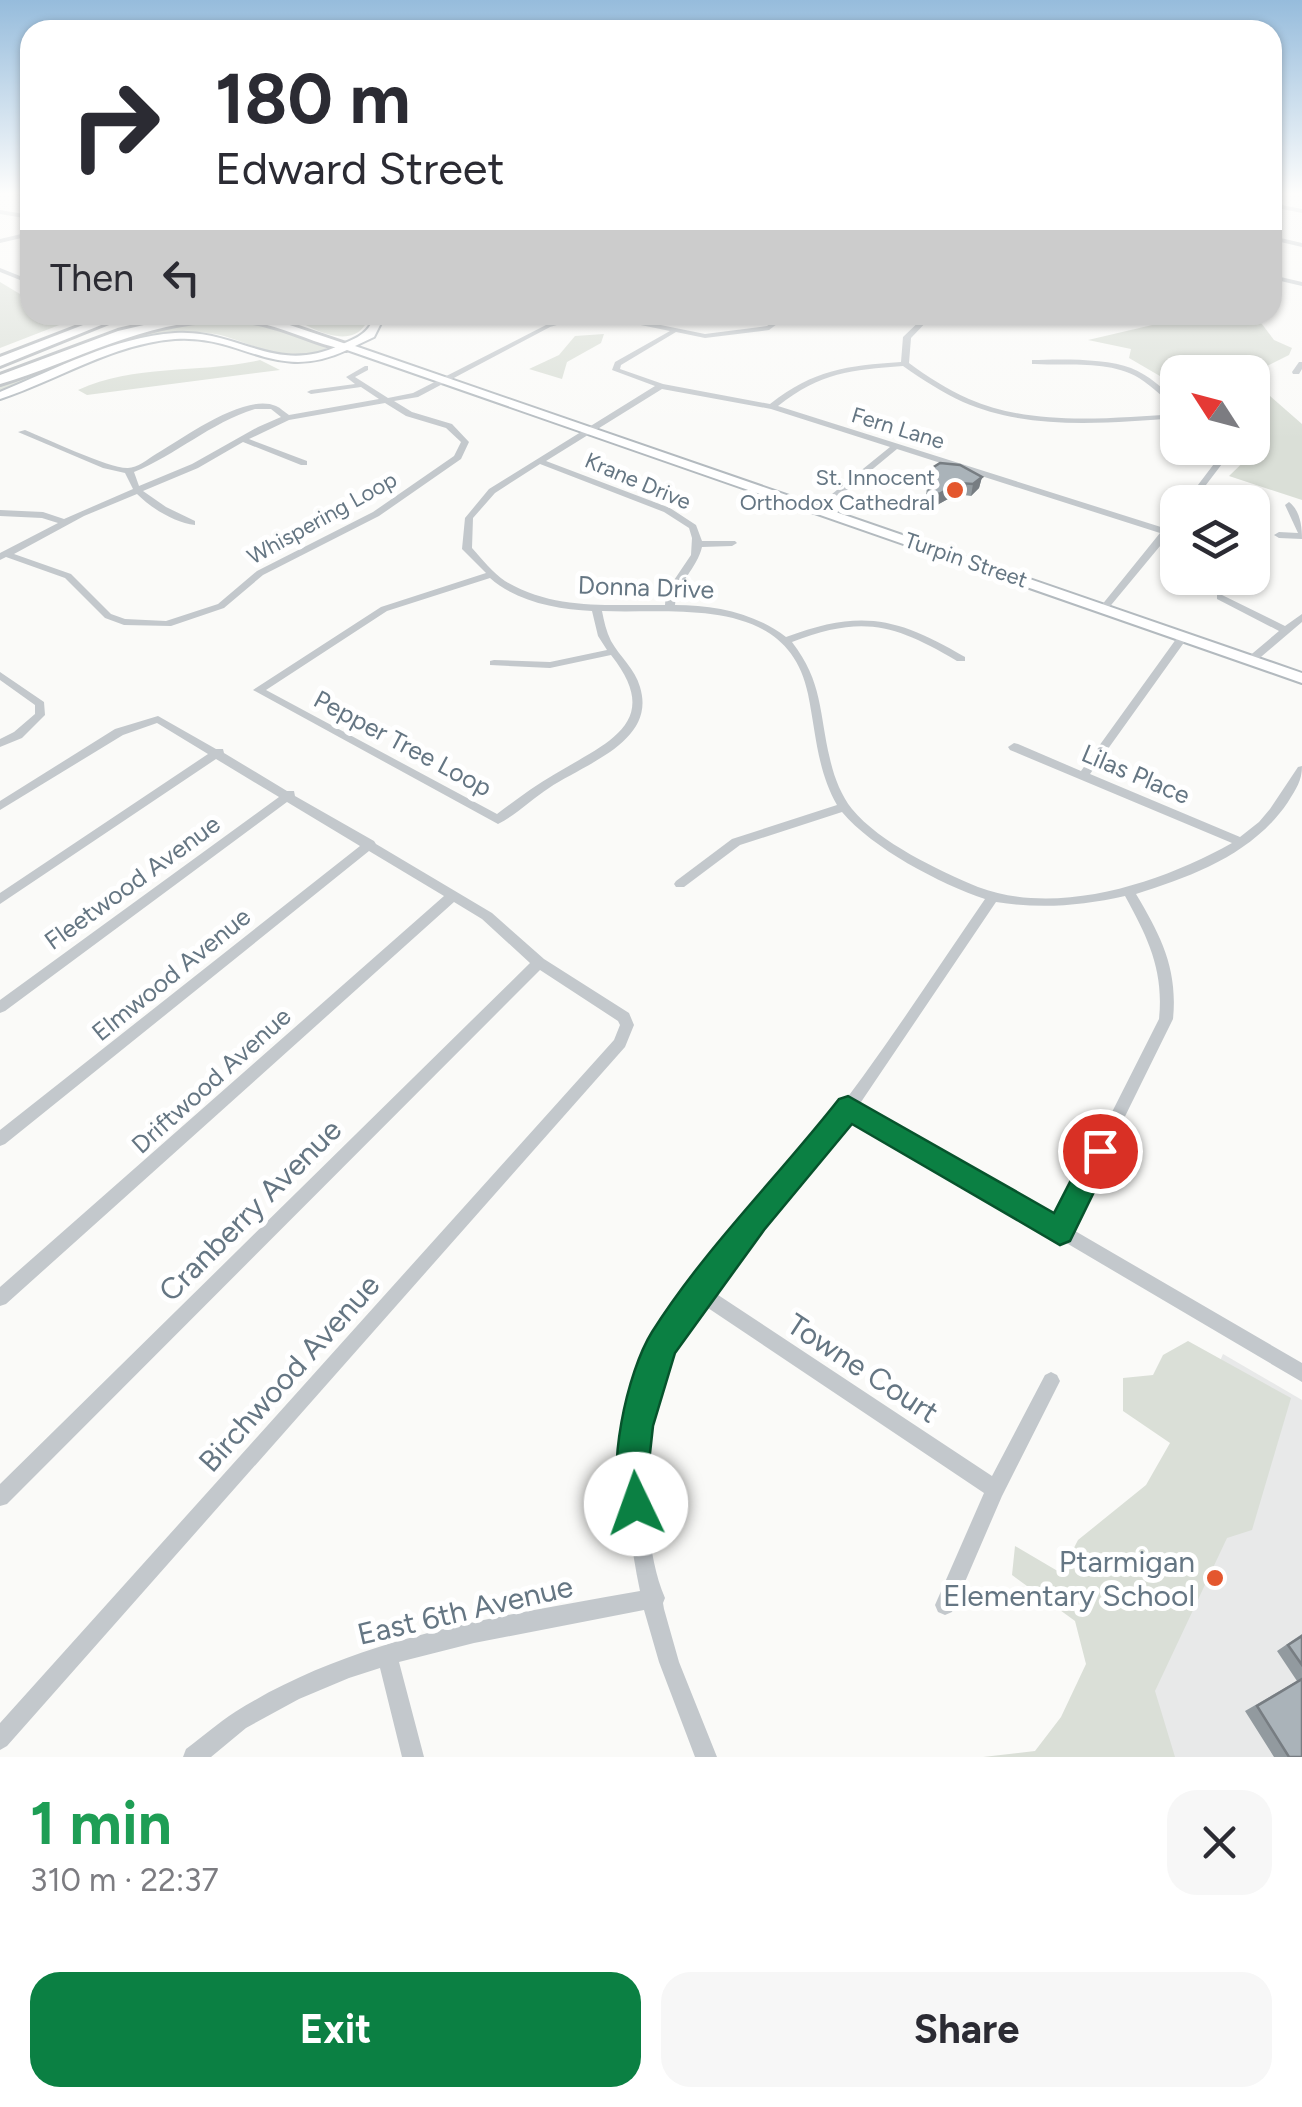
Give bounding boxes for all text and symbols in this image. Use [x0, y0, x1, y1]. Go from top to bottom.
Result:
text: 180 m [215, 56, 410, 141]
icon: right [50, 60, 180, 190]
text: Edward Street [215, 141, 504, 195]
icon: left [154, 250, 209, 305]
text: Then [50, 255, 134, 301]
north arrow [1160, 355, 1270, 465]
map controls [1160, 355, 1270, 595]
street label: Fern Lane [848, 401, 948, 455]
street label: Krane Drive [581, 447, 695, 515]
place label: St. Innocent Orthodox Cathedral [740, 464, 935, 516]
street label: Whispering Loop [242, 466, 402, 570]
marker: St. Innocent Orthodox Cathedral [944, 479, 966, 501]
button: layers [1160, 485, 1270, 595]
street label: Turpin Street [901, 526, 1031, 594]
street label: Donna Drive [577, 570, 715, 604]
street label: Pepper Tree Loop [309, 684, 497, 802]
street label: Lilas Place [1077, 738, 1195, 810]
street label: Fleetwood Avenue [38, 808, 226, 956]
street label: Elmwood Avenue [86, 901, 256, 1047]
street label: Driftwood Avenue [125, 1001, 297, 1159]
pin [1058, 1109, 1143, 1194]
street label: Cranberry Avenue [151, 1111, 349, 1309]
icon: arrive [1073, 1124, 1128, 1179]
street label: Birchwood Avenue [191, 1267, 387, 1479]
street label: Towne Court [780, 1305, 946, 1431]
position arrow [584, 1452, 688, 1556]
place label: Ptarmigan Elementary School [943, 1543, 1195, 1614]
street label: East 6th Avenue [354, 1567, 576, 1653]
marker: Ptarmigan Elementary School [1204, 1567, 1226, 1589]
text: 1 min [30, 1787, 172, 1859]
button: close [1167, 1790, 1272, 1895]
text: 310 m · 22:37 [30, 1861, 219, 1899]
button: Exit [30, 1972, 641, 2087]
button: Share [661, 1972, 1272, 2087]

